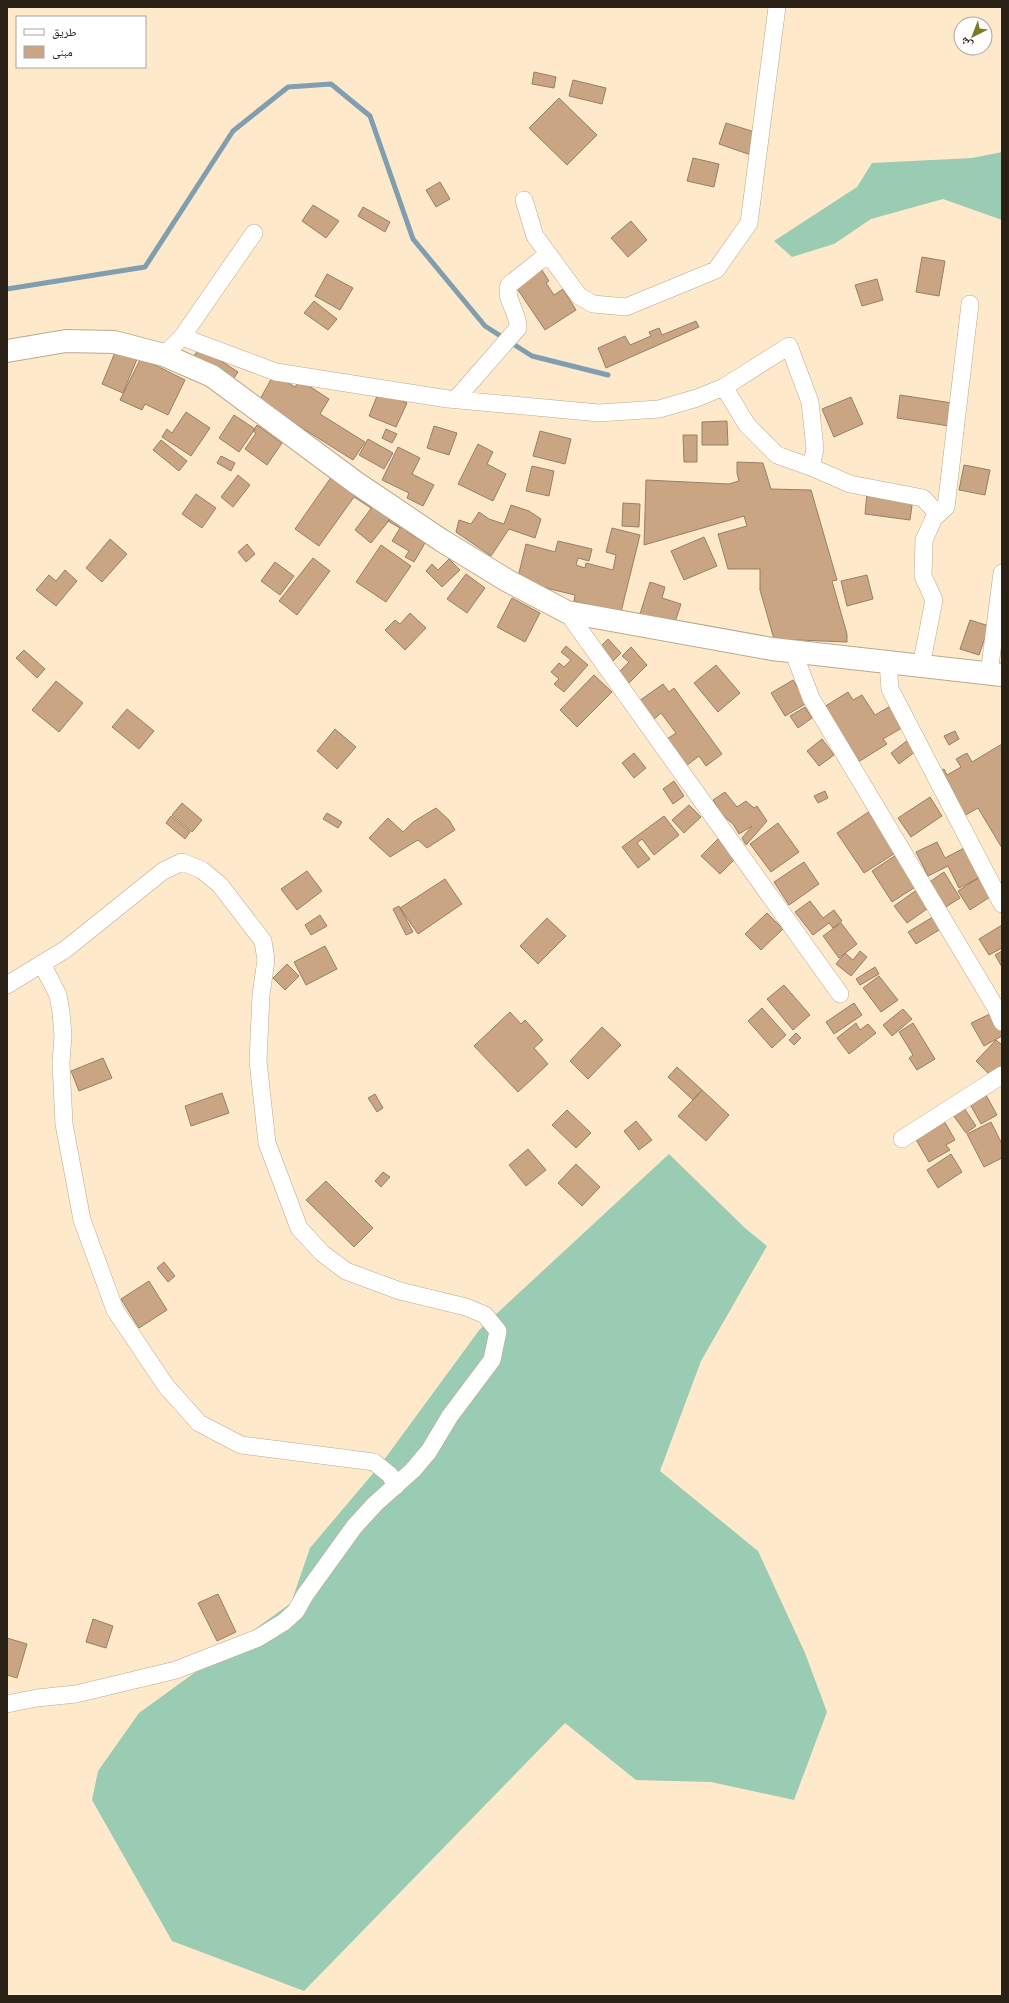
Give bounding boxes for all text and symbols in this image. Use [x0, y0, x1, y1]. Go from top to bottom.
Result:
legend [16, 16, 146, 68]
north arrow [953, 16, 993, 56]
text: طريق [52, 24, 77, 40]
text: ش [957, 33, 976, 53]
text: مبنى [52, 44, 73, 60]

